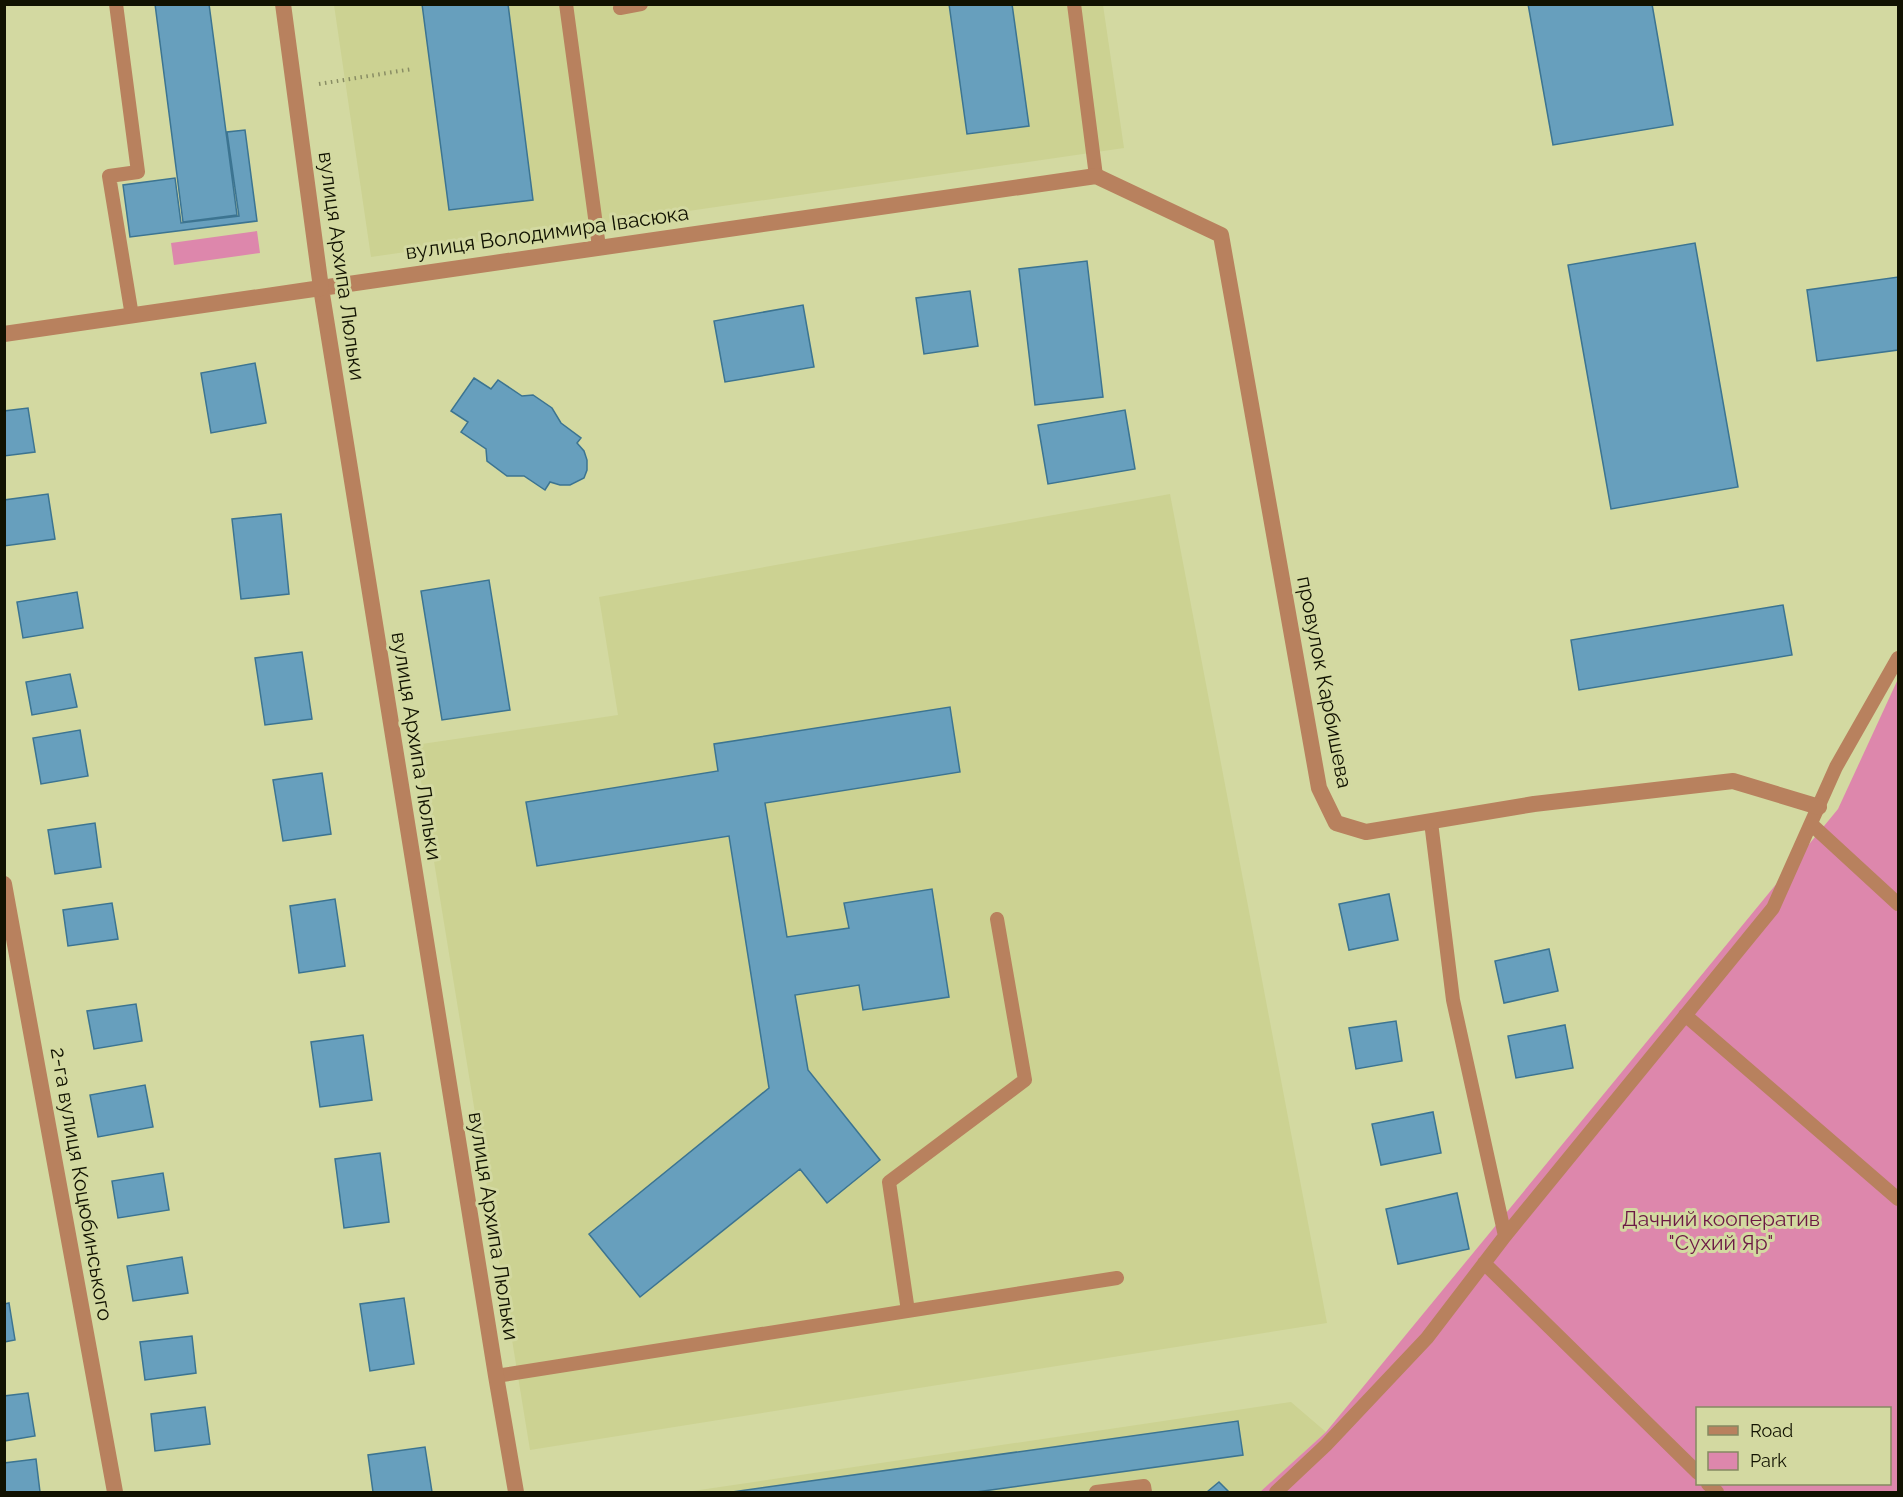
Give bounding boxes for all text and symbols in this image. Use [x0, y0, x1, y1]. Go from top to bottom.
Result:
street label: вулиця Архипа Люльки [314, 150, 370, 382]
street label: вулиця Володимира Івасюка [404, 200, 690, 264]
street label: провулок Карбишева [1292, 574, 1358, 790]
street label: вулиця Архипа Люльки [387, 630, 447, 862]
street label: 2-га вулиця Коцюбинського [46, 1045, 118, 1323]
street label: вулиця Архипа Люльки [464, 1110, 524, 1342]
park label: Дачний кооператив "Сухий Яр" [1622, 1206, 1820, 1255]
legend [1696, 1407, 1891, 1485]
text: Road [1750, 1420, 1793, 1441]
text: Park [1750, 1450, 1787, 1471]

